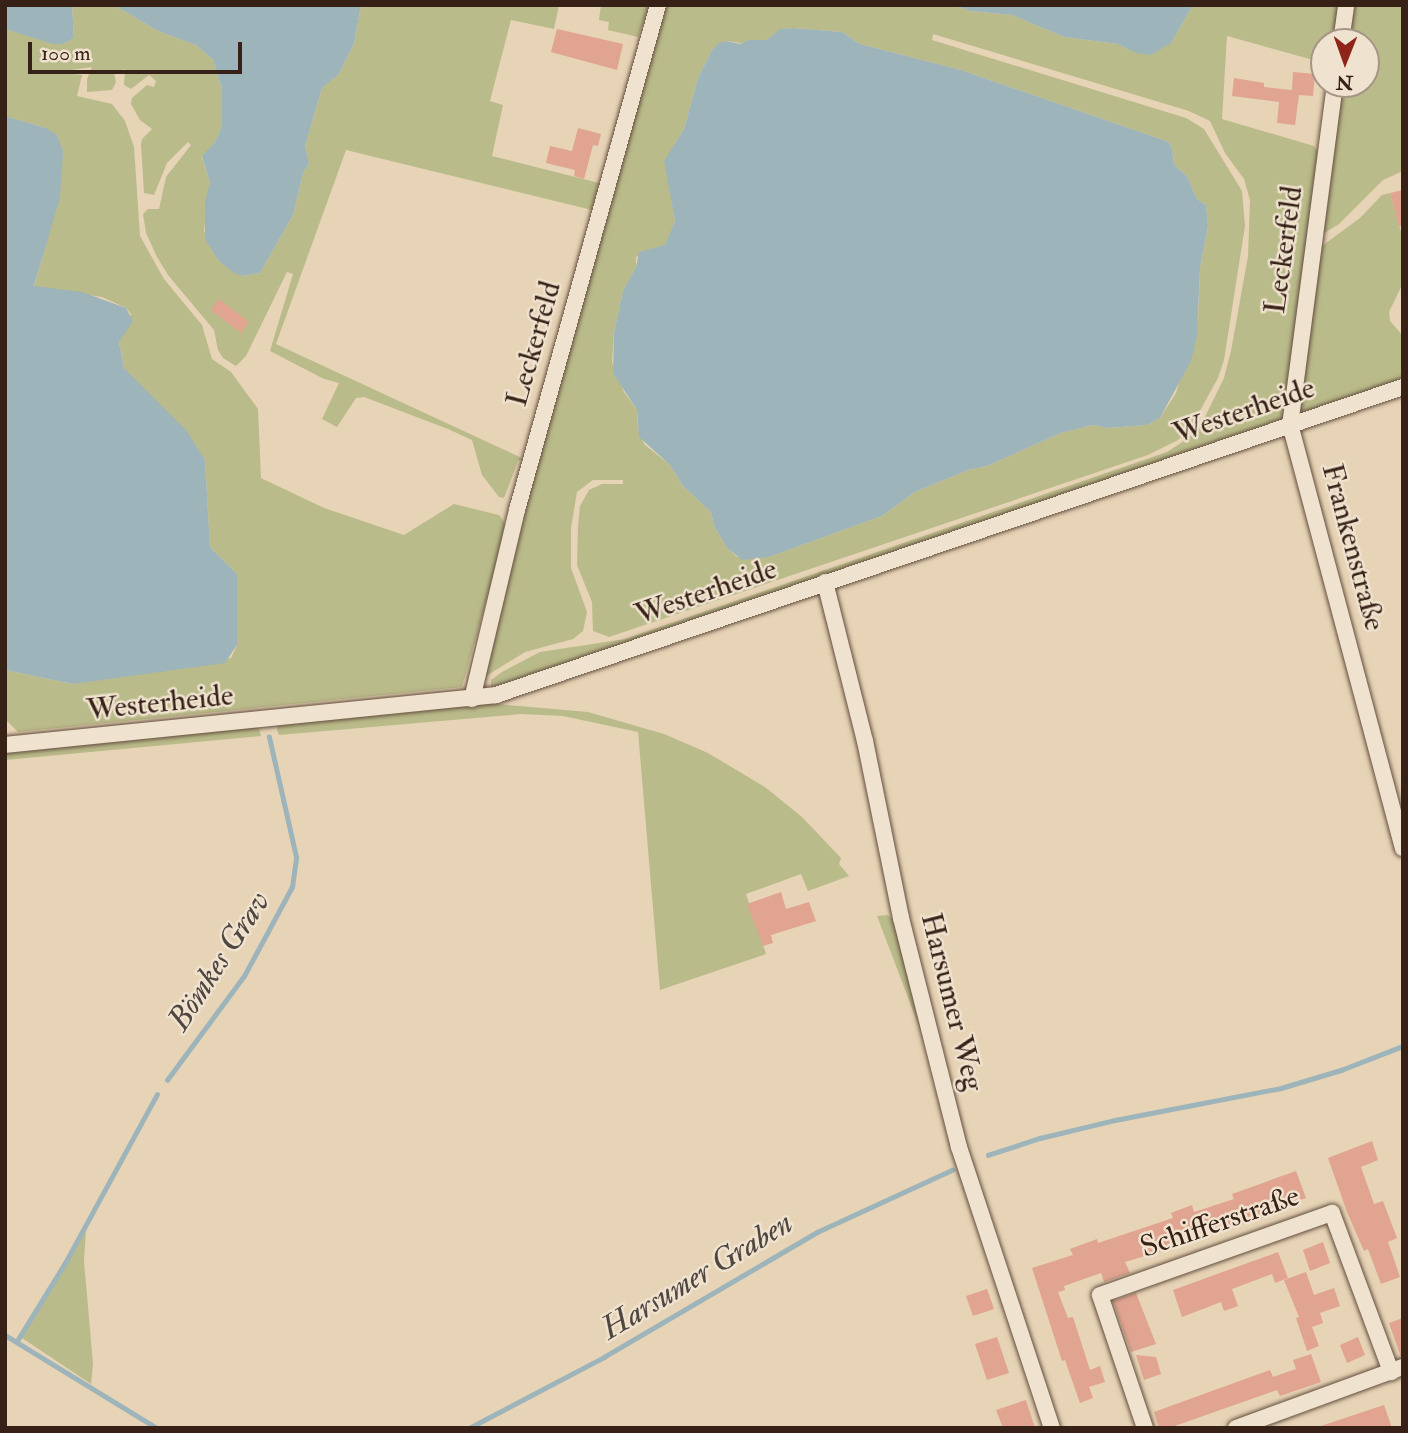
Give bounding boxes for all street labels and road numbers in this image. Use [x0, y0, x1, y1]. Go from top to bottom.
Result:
street label: Leckerfeld [1257, 184, 1311, 316]
street label: Leckerfeld [499, 277, 569, 411]
street label: Westerheide [1168, 370, 1320, 452]
street label: Frankenstraße [1313, 460, 1393, 634]
street label: Westerheide [630, 551, 782, 633]
street label: Westerheide [85, 677, 235, 729]
street label: Harsumer Weg [912, 909, 992, 1095]
street label: Schifferstraße [1136, 1178, 1304, 1266]

